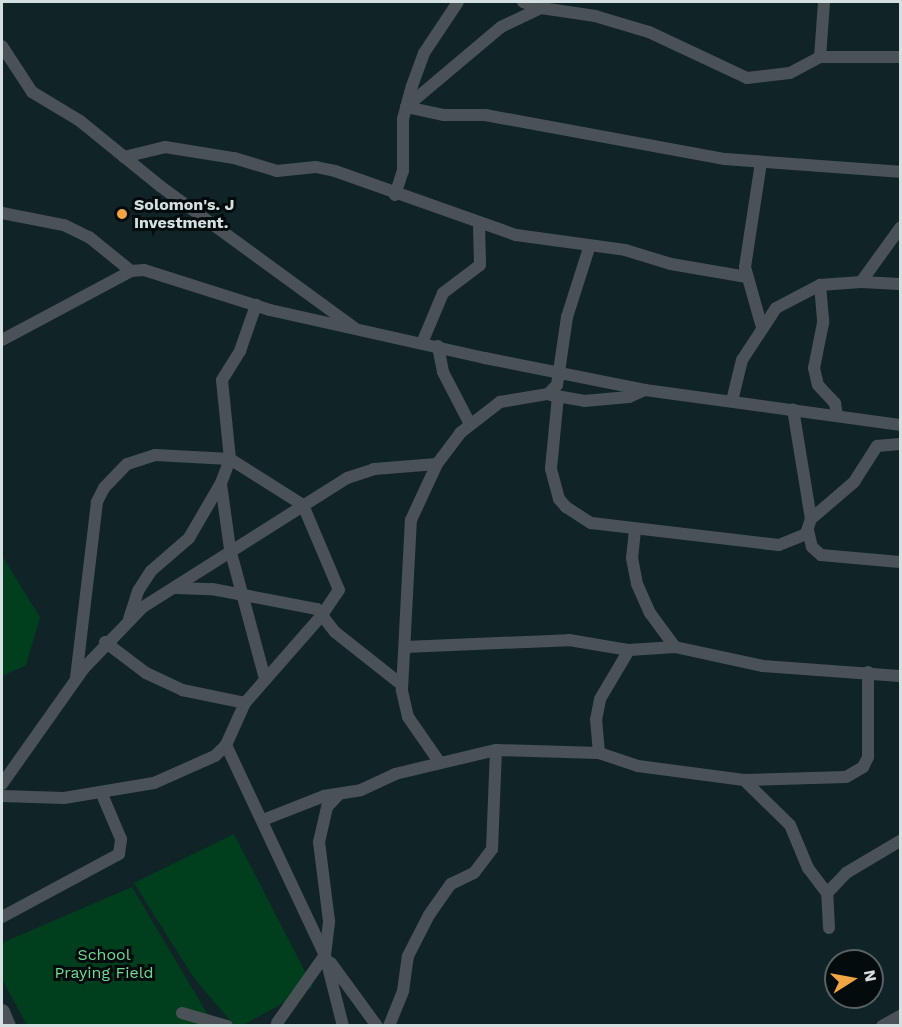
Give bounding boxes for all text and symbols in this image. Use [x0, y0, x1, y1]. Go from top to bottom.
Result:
place label: Solomon's. J Investment. [134, 195, 235, 233]
marker: Solomon's. J Investment. [115, 207, 129, 221]
park label: School Praying Field [54, 945, 154, 983]
north arrow [824, 949, 884, 1009]
text: N [860, 968, 881, 983]

